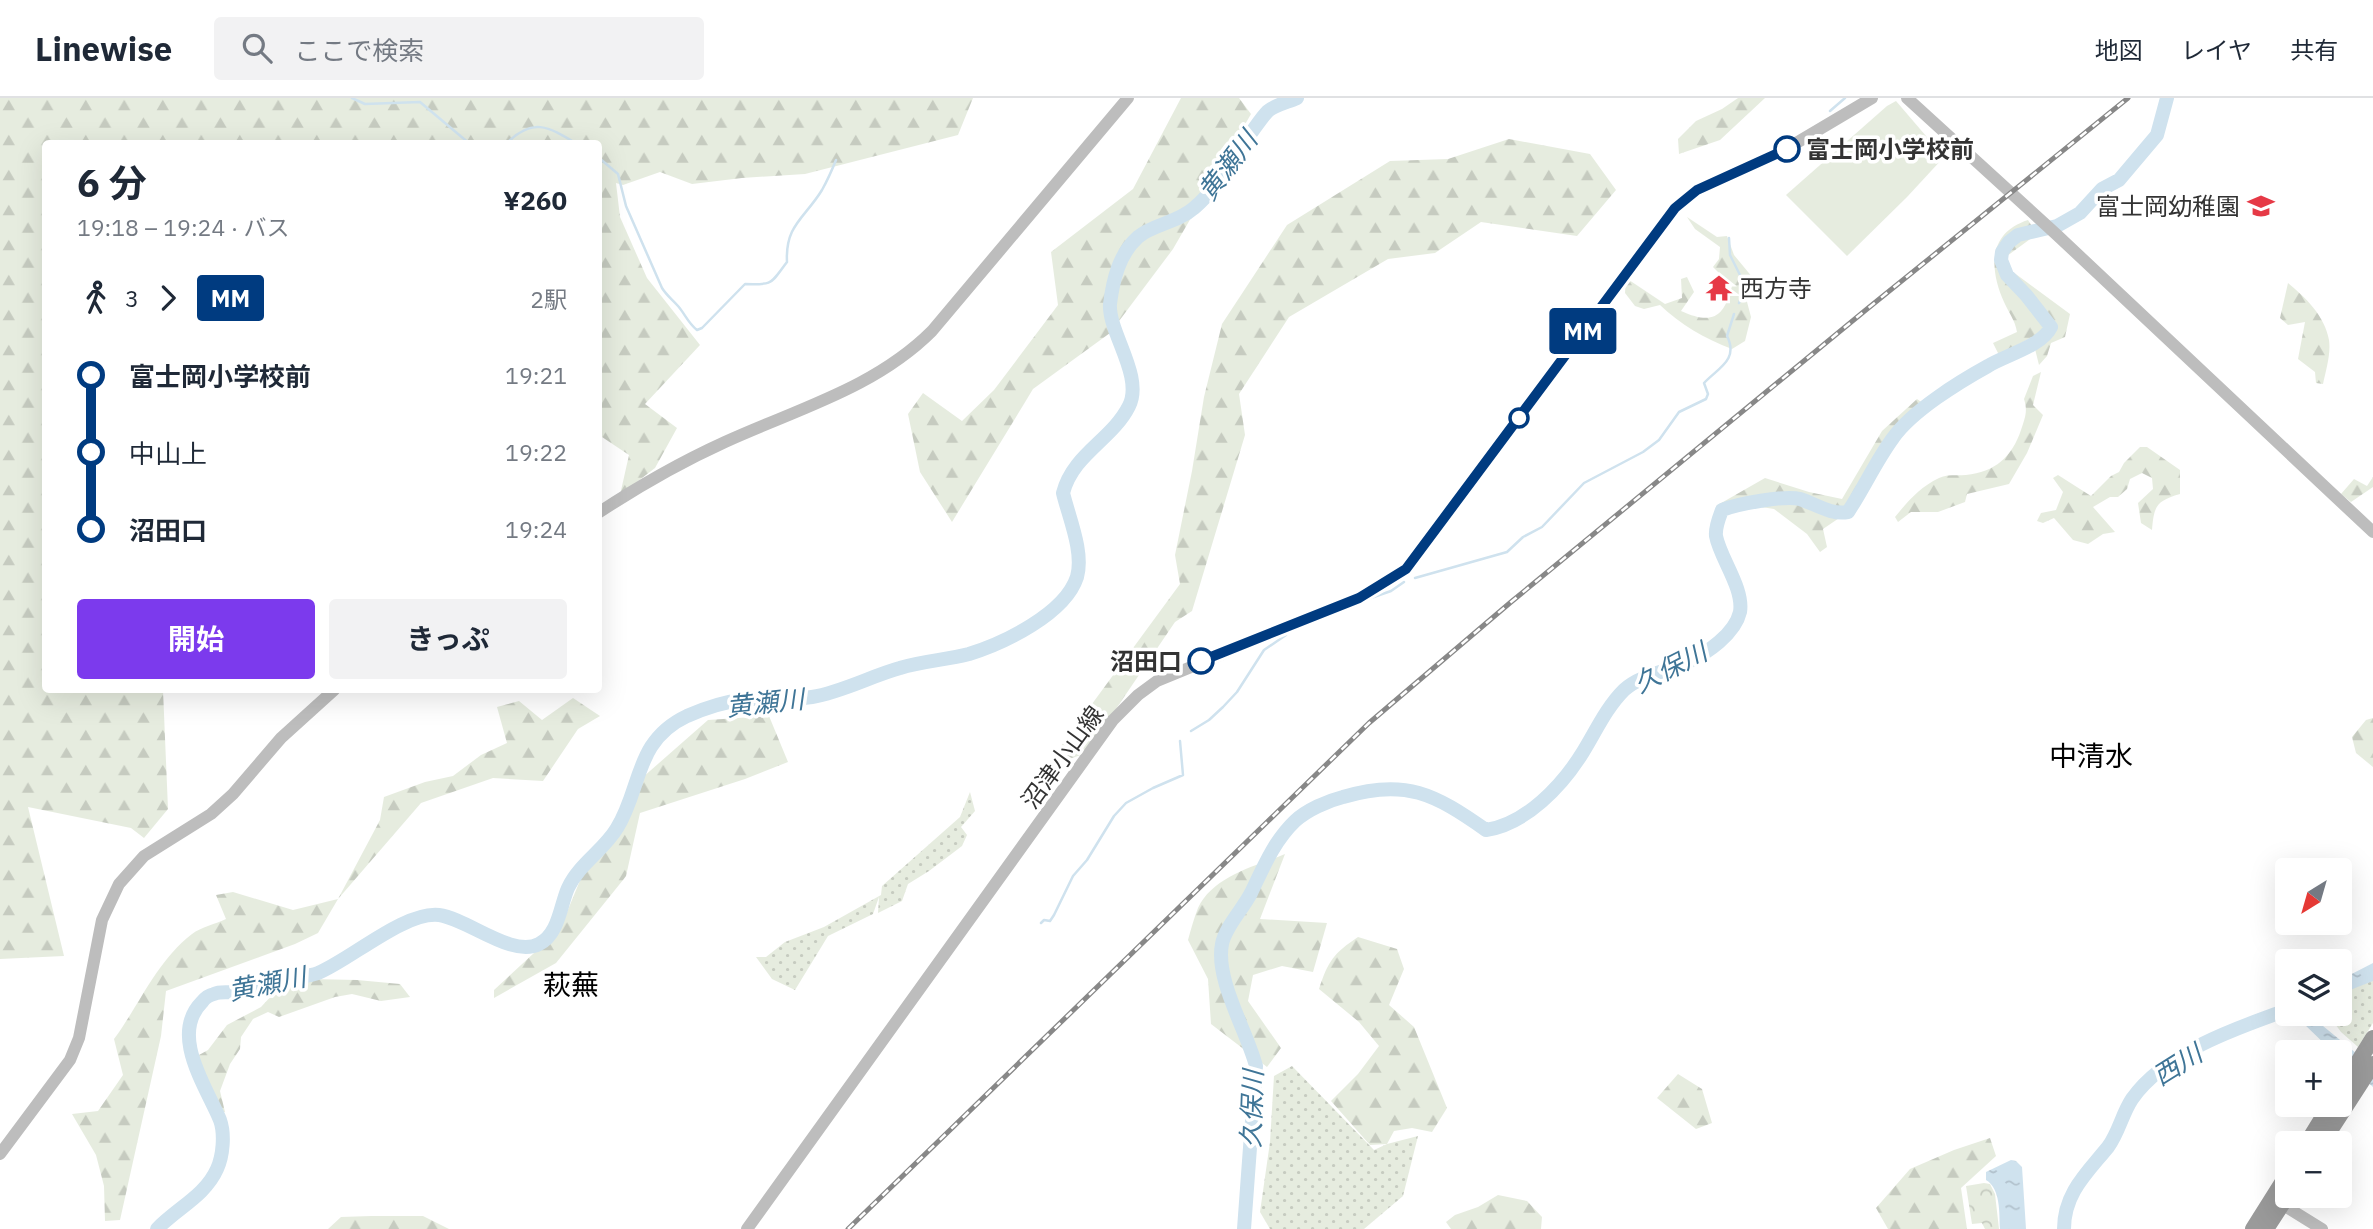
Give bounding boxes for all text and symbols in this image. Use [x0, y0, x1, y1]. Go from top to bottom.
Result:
search box [214, 17, 704, 80]
text: Linewise [35, 27, 172, 70]
icon: search [238, 29, 276, 67]
text: ここで検索 [294, 33, 424, 67]
text: 地図 [2095, 34, 2143, 66]
text: レイヤ [2181, 34, 2252, 66]
text: 共有 [2290, 34, 2338, 66]
water label: 黄瀬川 [1190, 121, 1266, 206]
place label: 富士岡小学校前 [1806, 133, 1974, 165]
marker: 富士岡小学校前 [1774, 136, 1800, 162]
text: 6 分 [77, 158, 147, 207]
text: ¥260 [503, 183, 567, 217]
place label: 富士岡幼稚園 [2096, 190, 2240, 222]
school or university icon: 富士岡幼稚園 [2246, 191, 2276, 221]
text: 19:18 – 19:24 · バス [77, 212, 290, 242]
place label: 西方寺 [1740, 272, 1812, 304]
temple icon: 西方寺 [1704, 273, 1734, 303]
icon: walk [77, 279, 115, 317]
icon: forward [149, 279, 187, 317]
text: MM [211, 282, 250, 314]
text: 3 [125, 283, 139, 313]
text: 2駅 [530, 284, 567, 314]
line badge: MM [1552, 308, 1614, 354]
text: MM [1563, 315, 1603, 347]
text: 富士岡小学校前 [129, 359, 311, 393]
text: 19:21 [505, 360, 567, 390]
unlabelled marker [1509, 408, 1529, 428]
text: 中山上 [129, 436, 207, 470]
text: 19:22 [505, 437, 567, 467]
text: 沼田口 [129, 513, 207, 547]
text: 19:24 [505, 514, 567, 544]
button: 開始 [77, 599, 315, 679]
button: きっぷ [329, 599, 567, 679]
water label: 久保川 [1628, 633, 1715, 700]
place label: 沼田口 [1110, 645, 1182, 677]
marker: 沼田口 [1188, 648, 1214, 674]
water label: 黄瀬川 [724, 681, 809, 723]
street label: 沼津小山線 [1014, 699, 1110, 815]
district label: 中清水 [2049, 737, 2133, 774]
north arrow [2275, 858, 2352, 934]
map controls [2275, 858, 2352, 1208]
button: layers [2275, 949, 2352, 1026]
water label: 黄瀬川 [225, 958, 311, 1007]
district label: 萩蕪 [543, 966, 599, 1003]
water label: 西川 [2146, 1034, 2211, 1092]
button: + [2275, 1040, 2352, 1117]
water label: 久保川 [1233, 1066, 1269, 1149]
button: − [2275, 1131, 2352, 1208]

